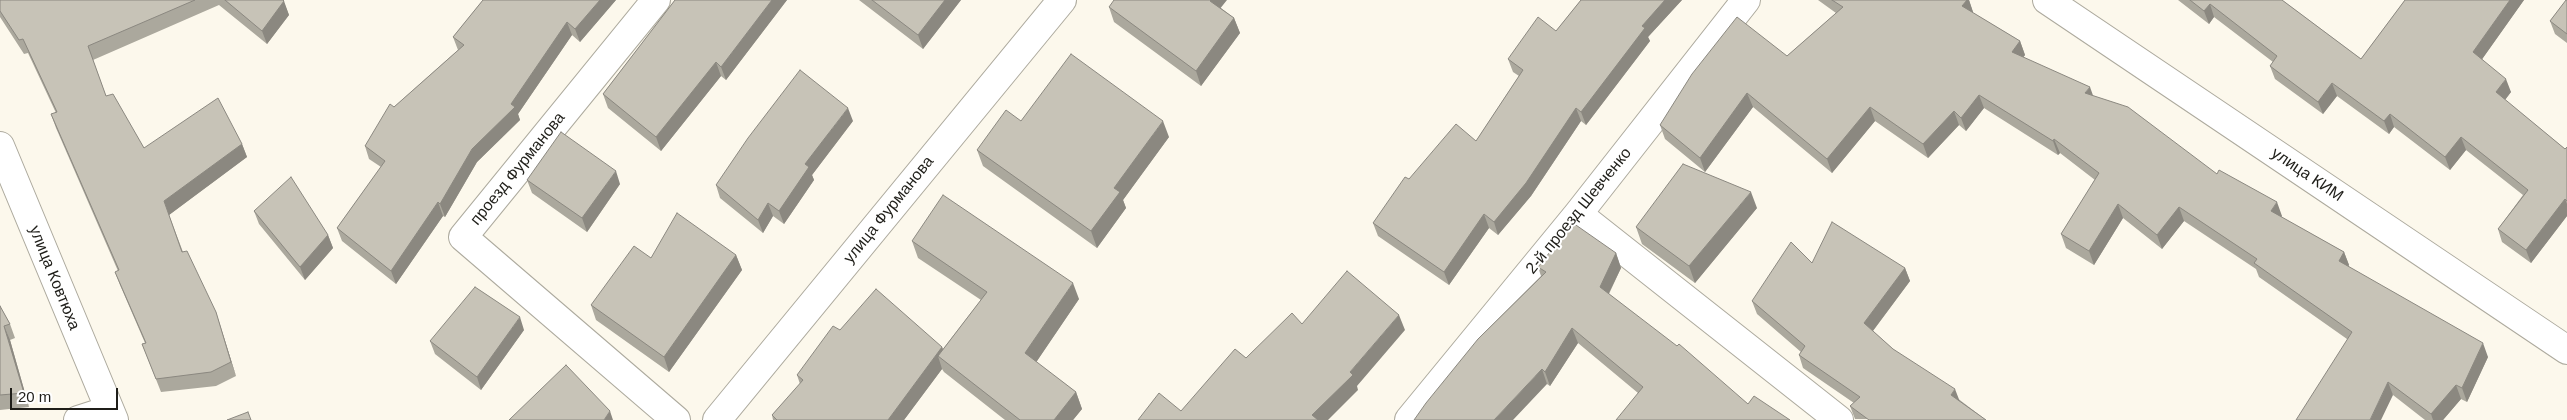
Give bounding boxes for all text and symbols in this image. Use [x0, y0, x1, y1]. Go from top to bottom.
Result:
street label: проезд Фурманова [467, 109, 569, 229]
street label: 2-й проезд Шевченко [1522, 144, 1636, 278]
street label: улица КИМ [2267, 144, 2347, 206]
street label: улица Фурманова [840, 153, 938, 267]
street label: улица Ковтюха [24, 223, 84, 333]
scale bar [12, 378, 120, 410]
text: 20 m [18, 388, 51, 405]

